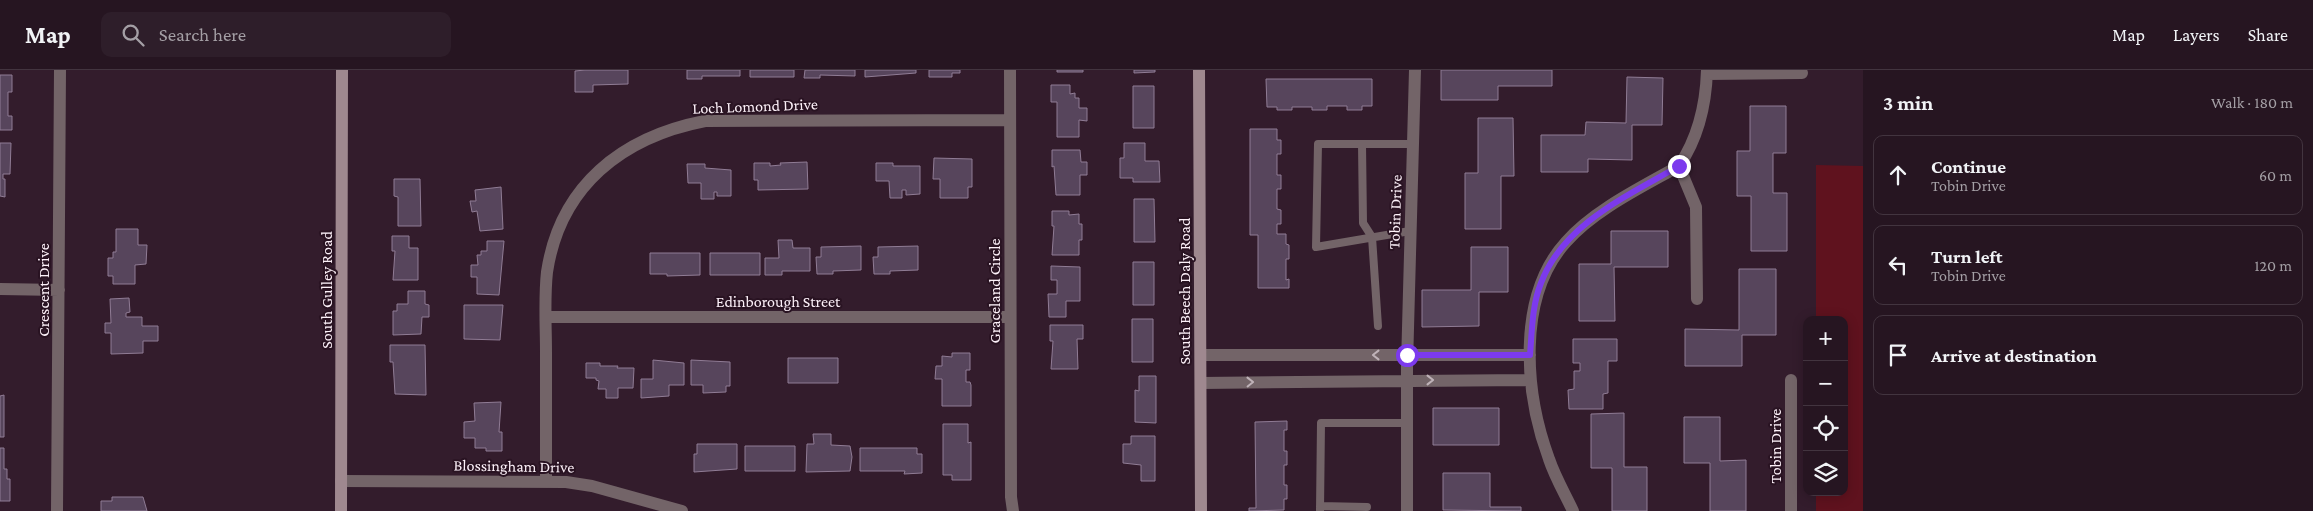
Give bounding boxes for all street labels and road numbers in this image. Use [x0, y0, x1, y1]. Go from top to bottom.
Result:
street label: Loch Lomond Drive [692, 95, 818, 117]
street label: Tobin Drive [1385, 174, 1405, 250]
street label: South Beech Daly Road [1176, 217, 1194, 364]
street label: South Gulley Road [318, 231, 336, 349]
street label: Graceland Circle [986, 239, 1003, 343]
street label: Crescent Drive [35, 243, 52, 337]
street label: Edinborough Street [716, 293, 841, 311]
street label: Tobin Drive [1767, 409, 1784, 483]
street label: Blossingham Drive [454, 456, 574, 477]

